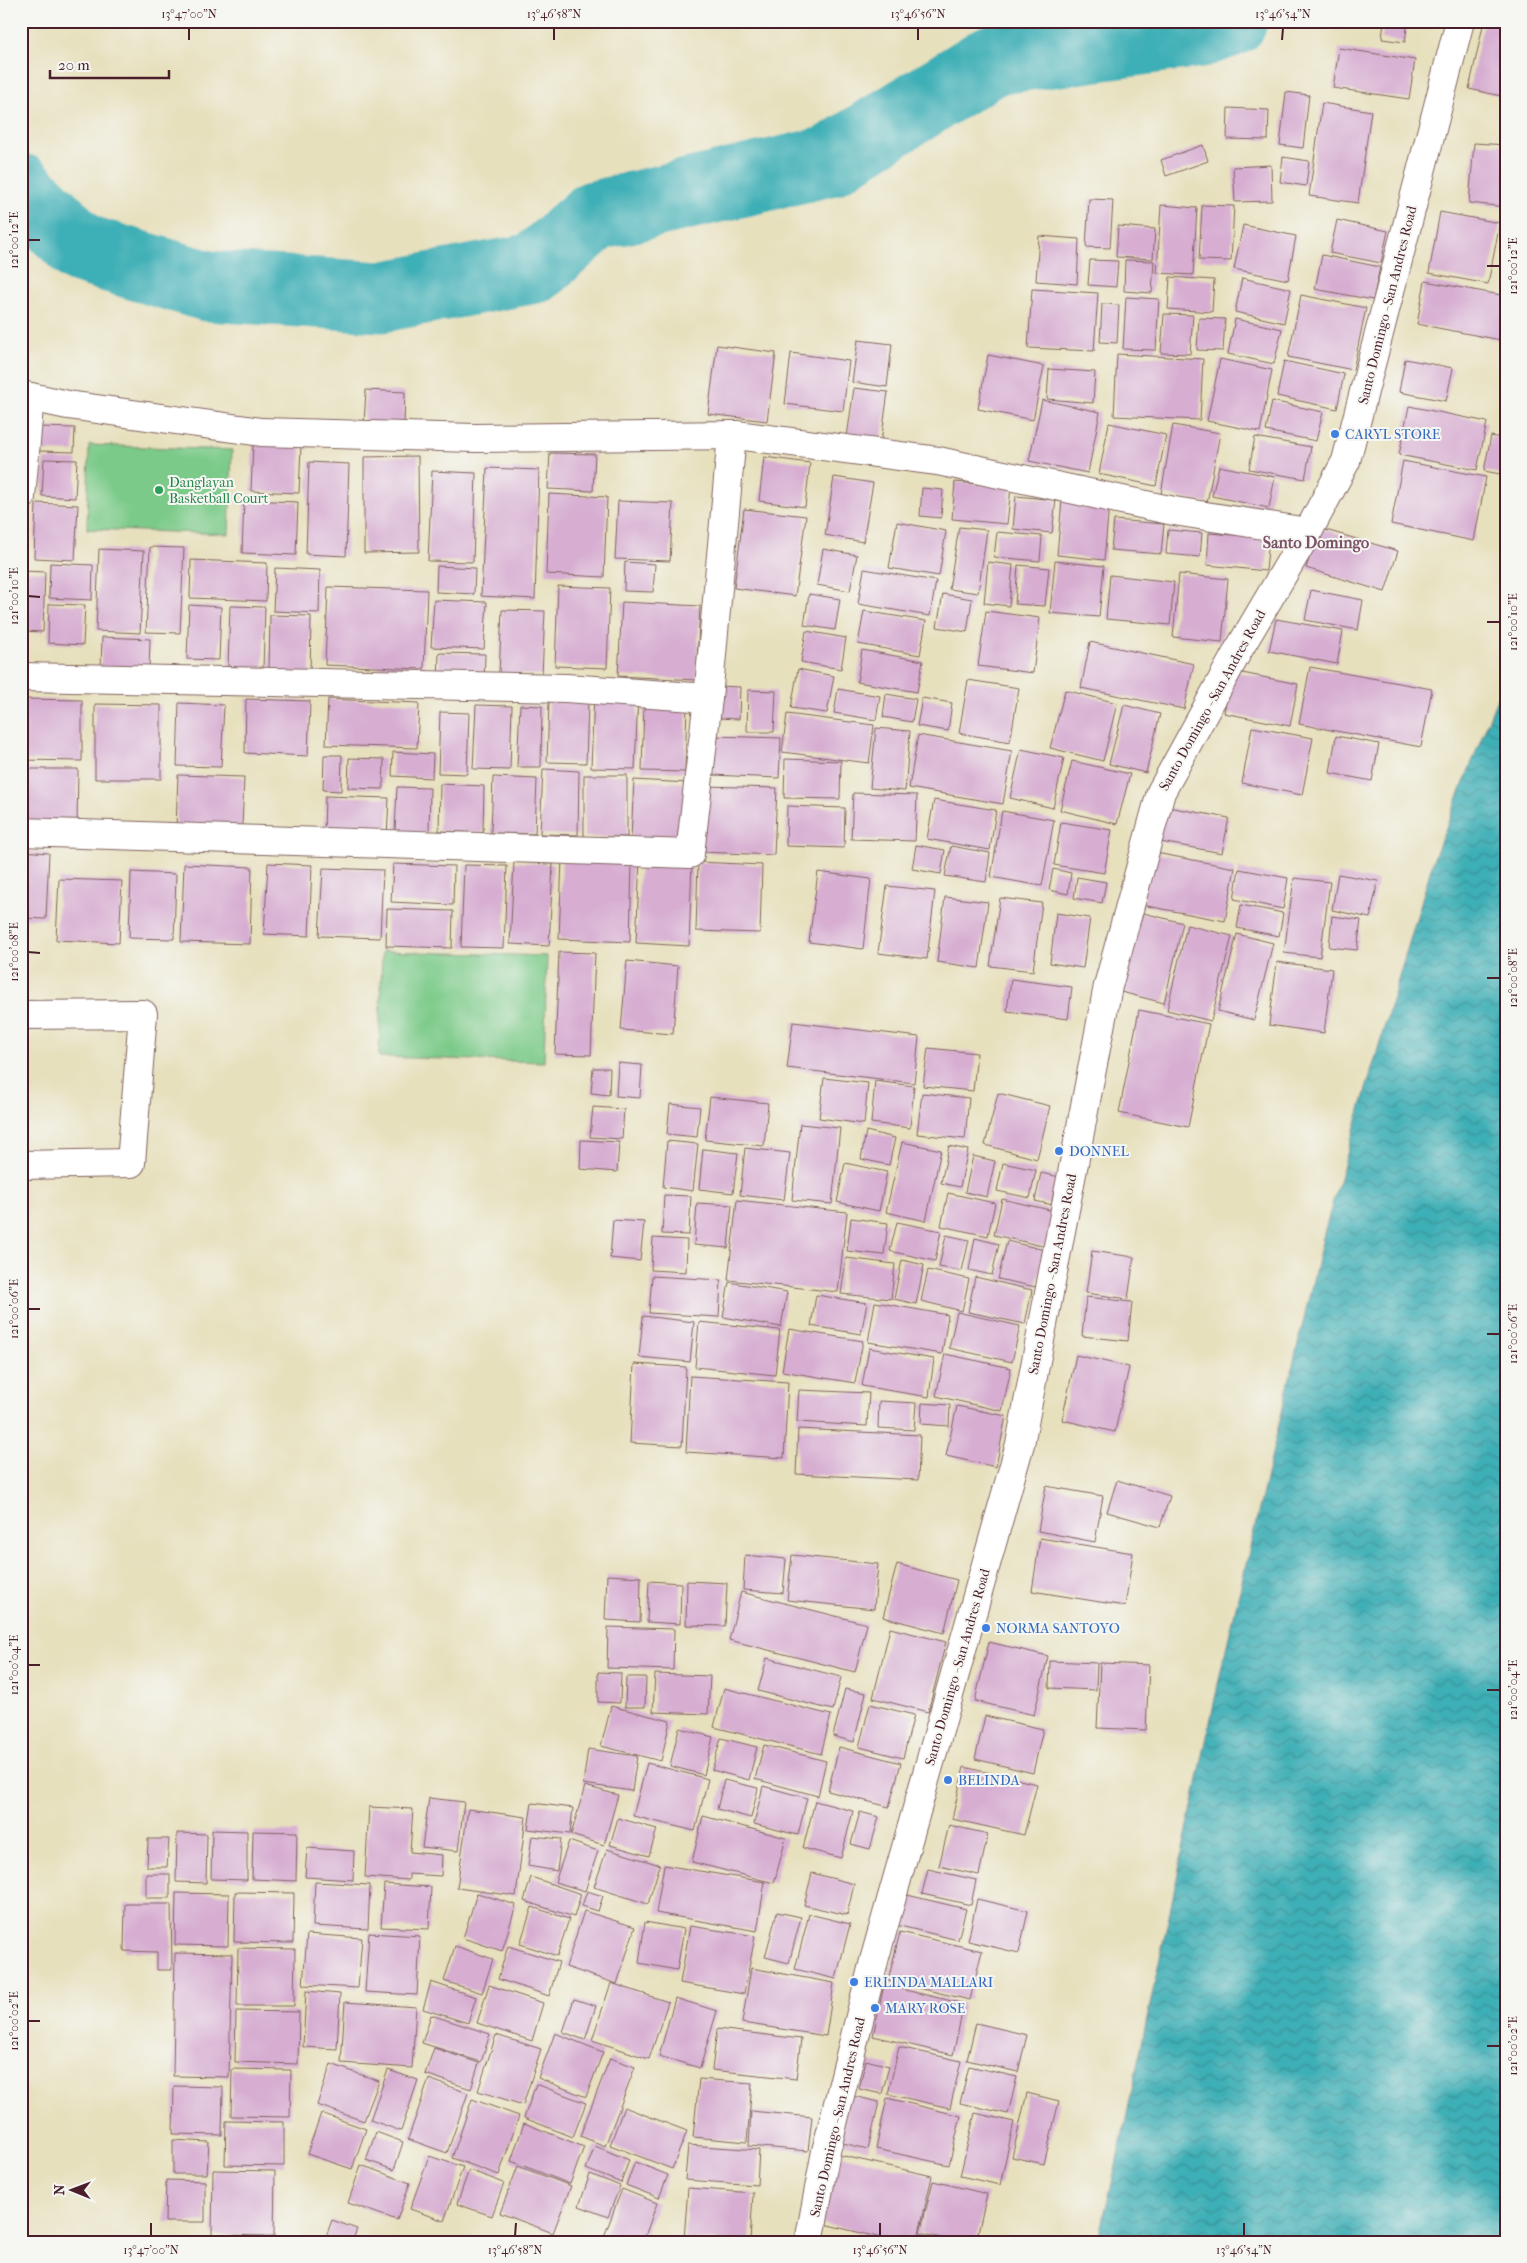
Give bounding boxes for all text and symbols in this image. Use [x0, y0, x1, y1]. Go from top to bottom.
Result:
text: 13°47'00"N [161, 7, 217, 21]
text: 13°46'58"N [527, 7, 581, 21]
text: 13°46'56"N [890, 7, 946, 21]
text: 13°46'54"N [1255, 7, 1311, 21]
scale bar [50, 48, 169, 80]
text: 20 m [58, 56, 90, 74]
street label: Santo Domingo - San Andres Road [1355, 204, 1421, 406]
text: 121°00'12"E [7, 211, 21, 269]
text: 121°00'12"E [1506, 237, 1520, 295]
place label: CARYL STORE [1345, 426, 1441, 443]
marker: CARYL STORE [1329, 428, 1341, 440]
place label: Danglayan Basketball Court [169, 474, 269, 507]
marker: Danglayan Basketball Court [153, 484, 165, 496]
district label: Santo Domingo [1263, 533, 1369, 553]
text: 121°00'10"E [7, 567, 21, 625]
text: 121°00'10"E [1506, 593, 1520, 651]
street label: Santo Domingo - San Andres Road [1155, 606, 1270, 794]
text: 121°00'08"E [7, 922, 21, 982]
text: 121°00'08"E [1506, 948, 1520, 1008]
place label: DONNEL [1069, 1143, 1129, 1160]
marker: DONNEL [1053, 1145, 1065, 1157]
street label: Santo Domingo - San Andres Road [1025, 1172, 1080, 1376]
text: 121°00'06"E [7, 1279, 21, 1339]
text: 121°00'06"E [1506, 1304, 1520, 1364]
street label: Santo Domingo - San Andres Road [921, 1566, 994, 1768]
place label: NORMA SANTOYO [996, 1620, 1120, 1637]
marker: NORMA SANTOYO [980, 1622, 992, 1634]
text: 121°00'04"E [7, 1635, 21, 1695]
text: 121°00'04"E [1506, 1660, 1520, 1720]
place label: BELINDA [958, 1772, 1020, 1789]
marker: BELINDA [942, 1774, 954, 1786]
place label: ERLINDA MALLARI [864, 1974, 994, 1991]
marker: ERLINDA MALLARI [848, 1976, 860, 1988]
text: 121°00'02"E [7, 1991, 21, 2051]
place label: MARY ROSE [885, 2000, 966, 2017]
marker: MARY ROSE [869, 2002, 881, 2014]
street label: Santo Domingo - San Andres Road [806, 2015, 869, 2219]
text: 121°00'02"E [1506, 2016, 1520, 2076]
north arrow [48, 2166, 98, 2216]
text: N [51, 2184, 68, 2195]
text: 13°47'00"N [123, 2243, 179, 2257]
text: 13°46'58"N [488, 2243, 542, 2257]
text: 13°46'56"N [852, 2243, 908, 2257]
text: 13°46'54"N [1216, 2243, 1272, 2257]

